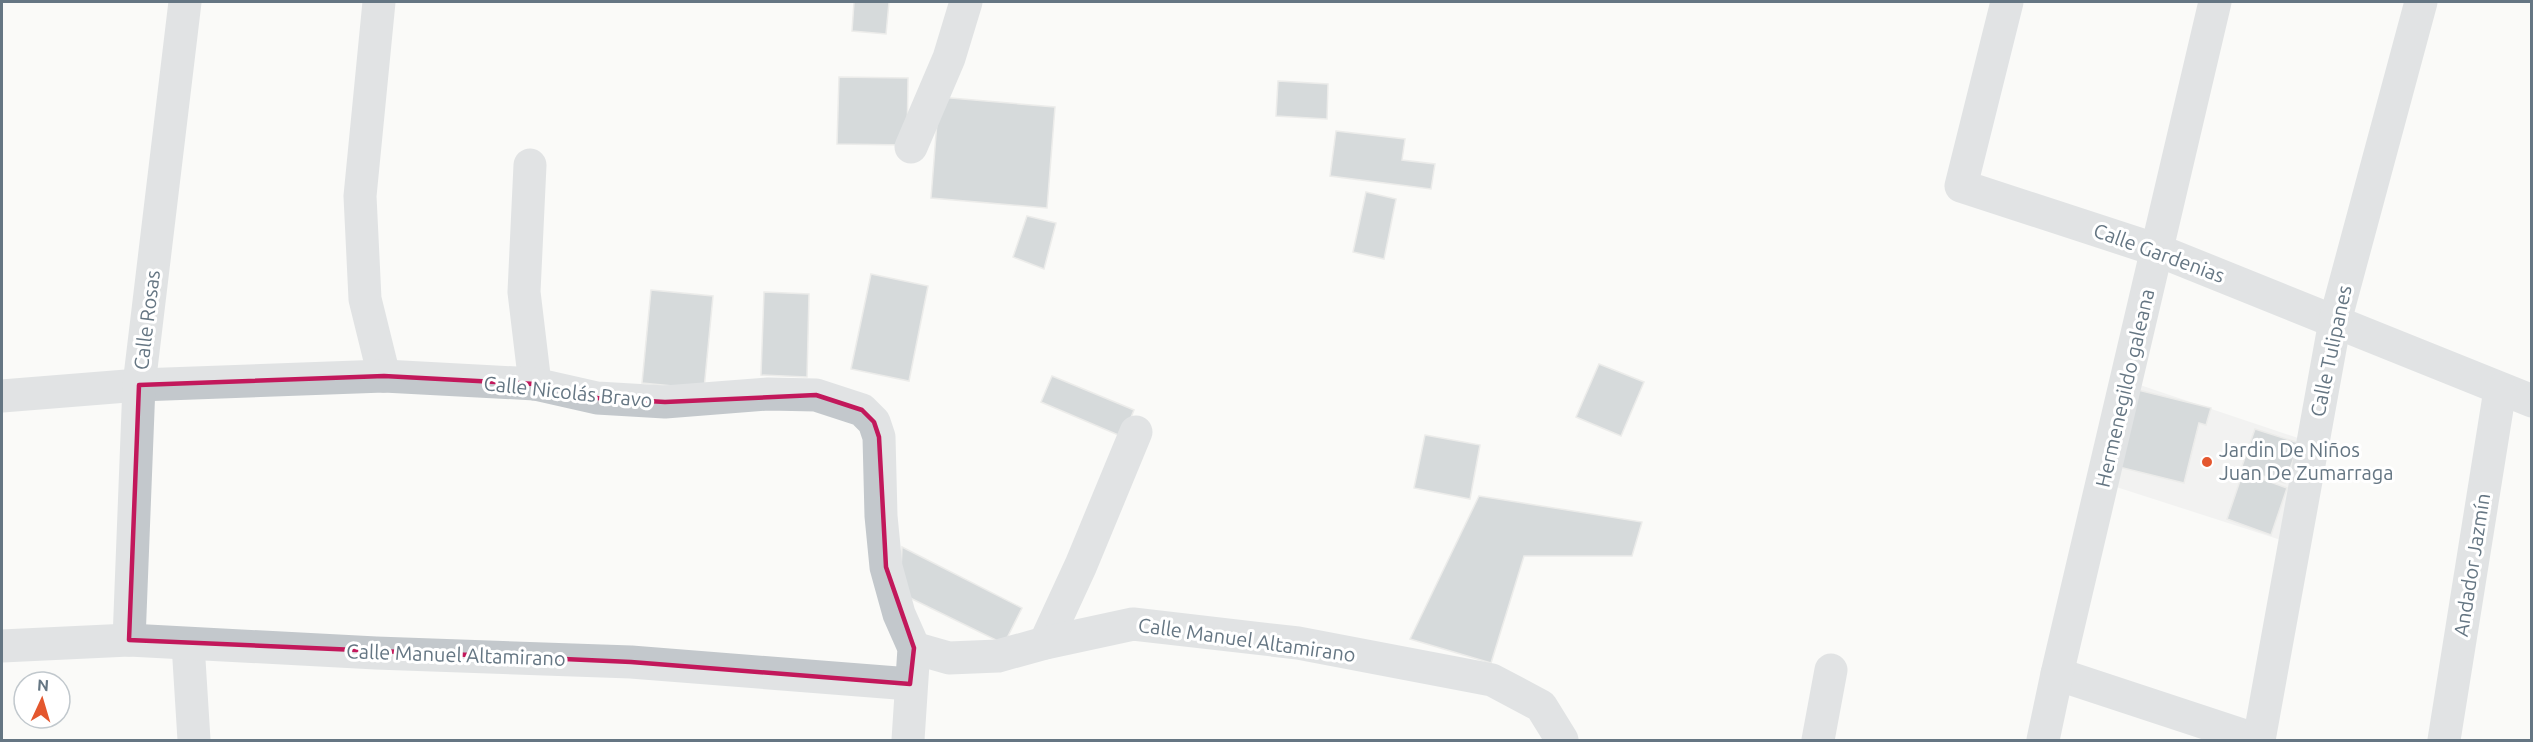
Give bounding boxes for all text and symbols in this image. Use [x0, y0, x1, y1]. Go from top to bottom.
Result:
street label: Calle Gardenias [2091, 218, 2228, 287]
street label: Calle Rosas [129, 269, 164, 371]
street label: Calle Tulipanes [2305, 283, 2356, 419]
street label: Hermenegildo galeana [2090, 286, 2159, 489]
street label: Calle Nicolás Bravo [483, 371, 654, 412]
place label: Jardin De Niños Juan De Zumarraga [2219, 438, 2394, 484]
marker: Jardin De Niños Juan De Zumarraga [2200, 455, 2214, 469]
street label: Andador Jazmín [2449, 492, 2494, 638]
street label: Calle Manuel Altamirano [1137, 613, 1357, 666]
street label: Calle Manuel Altamirano [346, 639, 566, 670]
north arrow [12, 670, 72, 730]
text: N [36, 676, 50, 694]

